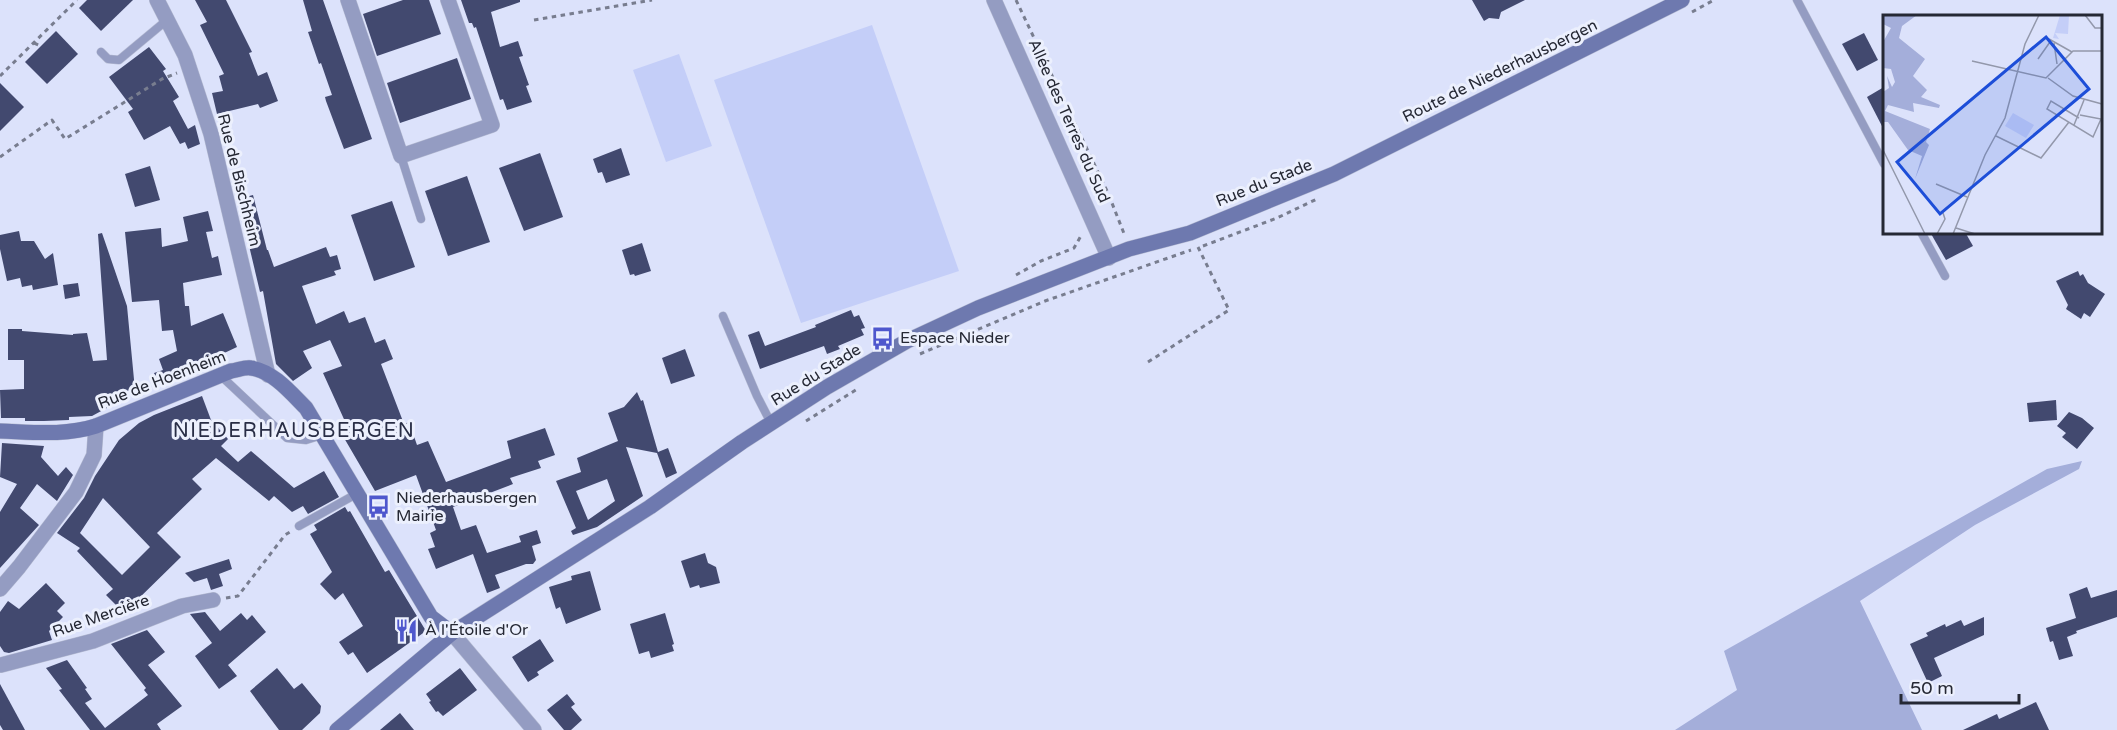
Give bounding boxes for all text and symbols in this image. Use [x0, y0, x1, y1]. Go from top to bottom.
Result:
street label: Route de Niederhausbergen [1399, 15, 1601, 127]
inset map [1883, 15, 2102, 234]
street label: Allée des Terres du Sud [1024, 36, 1114, 206]
street label: Rue de Bischheim [213, 112, 265, 248]
street label: Rue du Stade [1213, 155, 1315, 211]
bus stop icon: Espace Nieder [869, 325, 895, 351]
place label: Espace Nieder [900, 328, 1010, 348]
street label: Rue du Stade [767, 339, 865, 411]
street label: Rue de Hoenheim [95, 346, 229, 414]
district label: NIEDERHAUSBERGEN [173, 419, 415, 443]
place label: Niederhausbergen Mairie [396, 488, 537, 526]
bus stop icon: Niederhausbergen Mairie [365, 494, 391, 520]
street label: Rue Mercière [50, 590, 152, 642]
restaurant icon: À l'Étoile d'Or [394, 617, 420, 643]
place label: À l'Étoile d'Or [425, 620, 529, 640]
scale bar [1901, 667, 2020, 705]
text: 50 m [1910, 677, 1954, 699]

